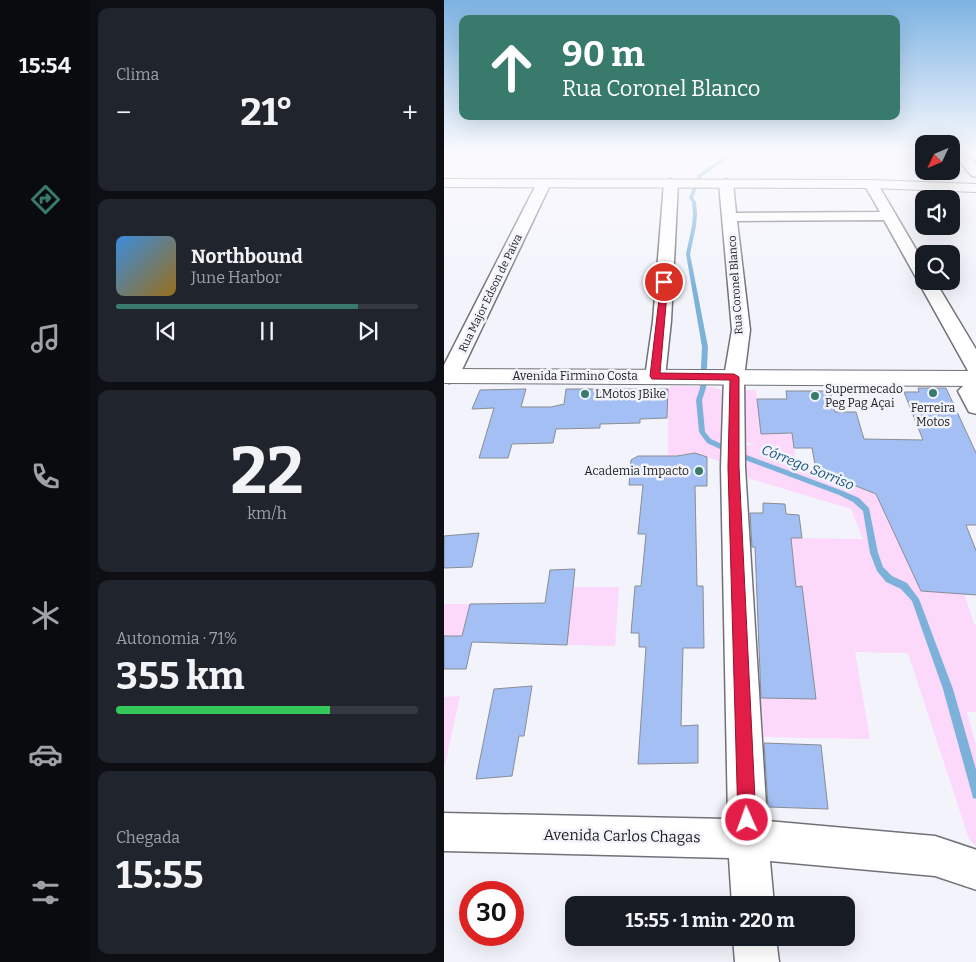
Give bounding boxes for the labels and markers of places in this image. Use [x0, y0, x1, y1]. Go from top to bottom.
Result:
pin [643, 261, 685, 303]
place label: Supermecado Peg Pag Açai [825, 382, 903, 410]
place label: LMotos JBike [595, 387, 666, 401]
marker: Ferreira Motos [927, 387, 939, 399]
marker: LMotos JBike [579, 388, 591, 400]
marker: Supermecado Peg Pag Açai [809, 390, 821, 402]
place label: Ferreira Motos [911, 401, 956, 429]
place label: Academia Impacto [584, 464, 689, 478]
marker: Academia Impacto [693, 465, 705, 477]

